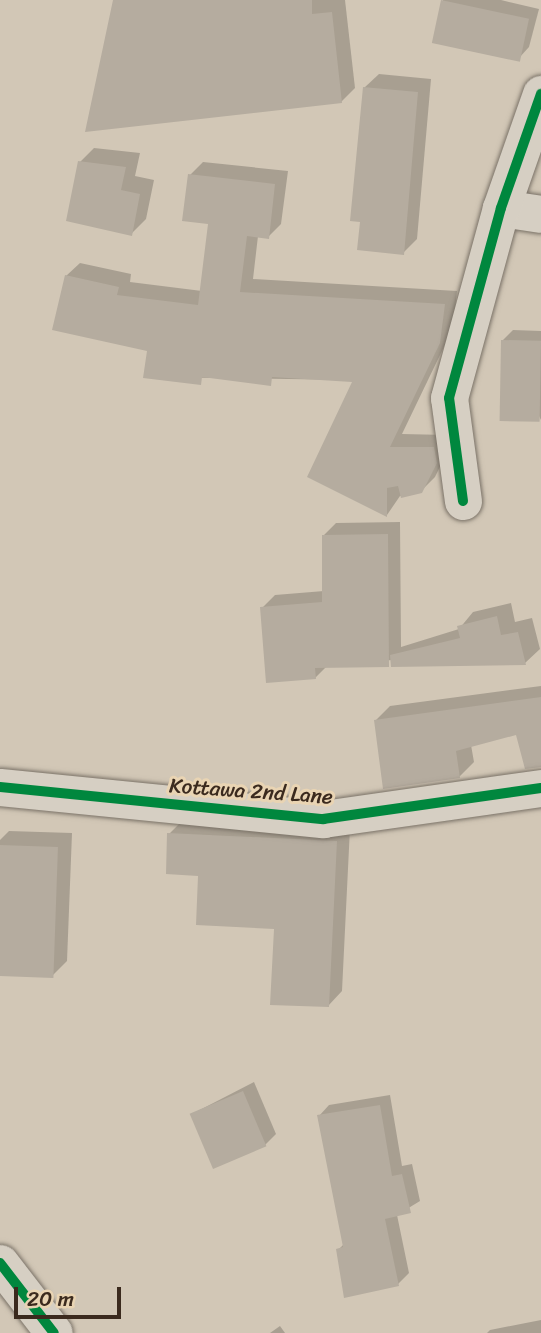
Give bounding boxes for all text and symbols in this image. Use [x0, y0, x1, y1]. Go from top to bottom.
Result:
street label: Kottawa 2nd Lane [168, 773, 334, 809]
scale bar [18, 1274, 124, 1318]
text: 20 m [27, 1280, 74, 1318]

